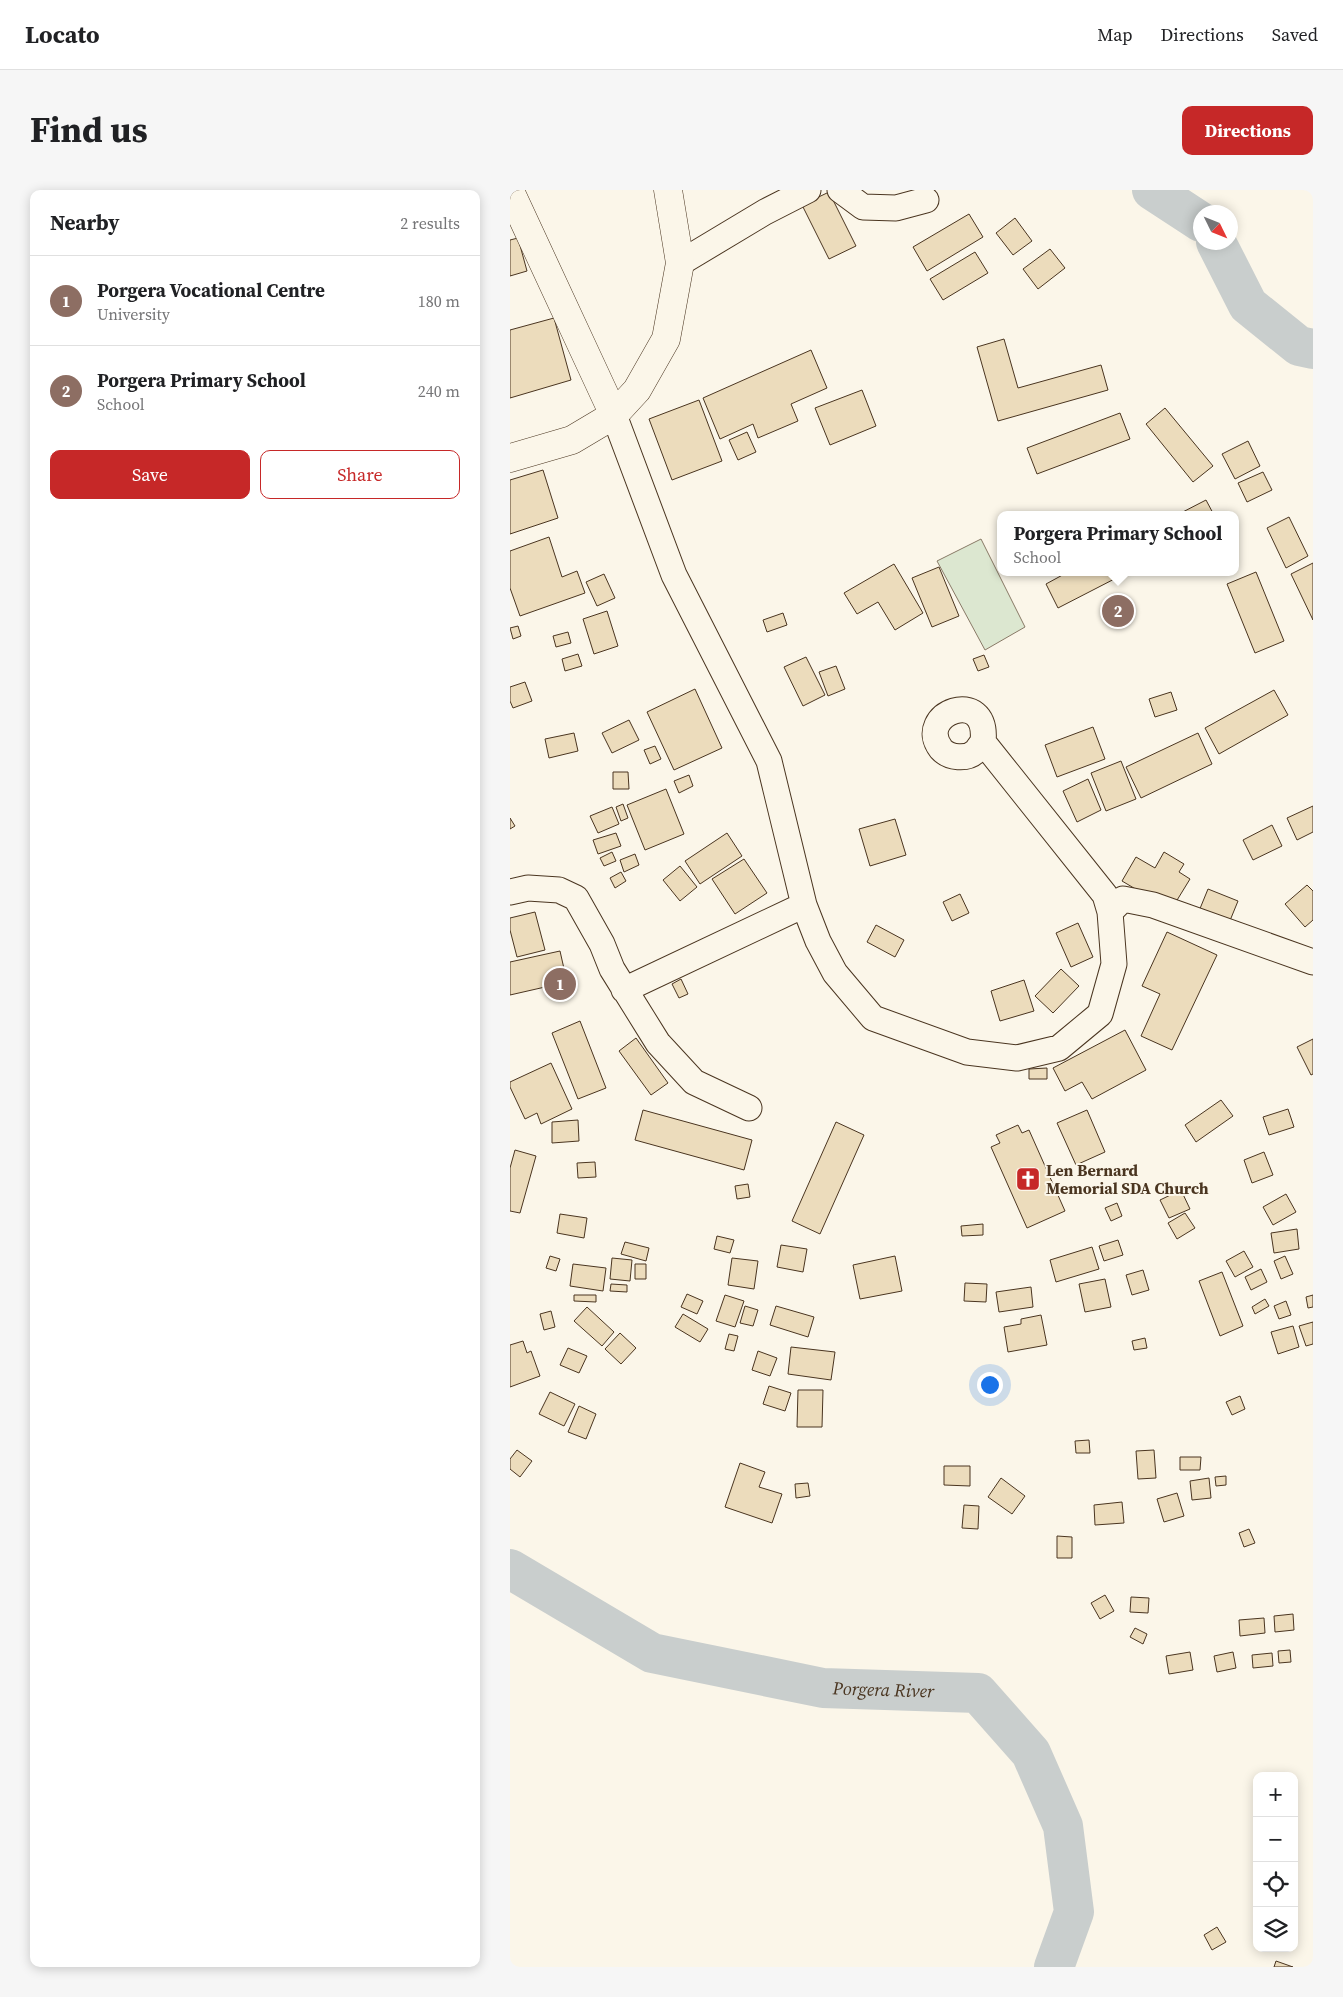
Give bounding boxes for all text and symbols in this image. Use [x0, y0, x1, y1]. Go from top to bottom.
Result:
text: Locato [25, 18, 100, 51]
text: Map [1097, 22, 1133, 47]
text: Directions [1161, 22, 1244, 47]
text: Saved [1272, 22, 1318, 47]
text: Find us [30, 106, 148, 154]
button: Directions [1182, 106, 1313, 155]
north arrow [1193, 205, 1238, 250]
text: Nearby [50, 208, 120, 237]
text: 2 results [400, 212, 460, 234]
text: Porgera Vocational Centre [97, 277, 325, 303]
text: 1 [62, 290, 70, 312]
text: 180 m [418, 290, 460, 312]
text: University [97, 303, 170, 325]
text: Porgera Primary School [97, 367, 306, 393]
text: 2 [62, 380, 70, 402]
text: 240 m [418, 380, 460, 402]
text: School [97, 393, 145, 415]
button: Save [50, 450, 250, 499]
button: Share [260, 450, 460, 499]
popup [997, 511, 1239, 576]
text: Porgera Primary School [1014, 520, 1222, 546]
text: School [1014, 546, 1061, 568]
pin: 2 [1102, 592, 1134, 630]
pin: 1 [544, 965, 576, 1003]
place label: Len Bernard Memorial SDA Church [1046, 1159, 1209, 1199]
church icon: Len Bernard Memorial SDA Church [1015, 1166, 1041, 1192]
your location [977, 1372, 1003, 1398]
water label: Porgera River [831, 1675, 935, 1704]
map controls [1253, 1772, 1298, 1952]
button: + [1253, 1772, 1298, 1817]
button: − [1253, 1817, 1298, 1862]
button: locate [1253, 1862, 1298, 1907]
button: layers [1253, 1907, 1298, 1952]

